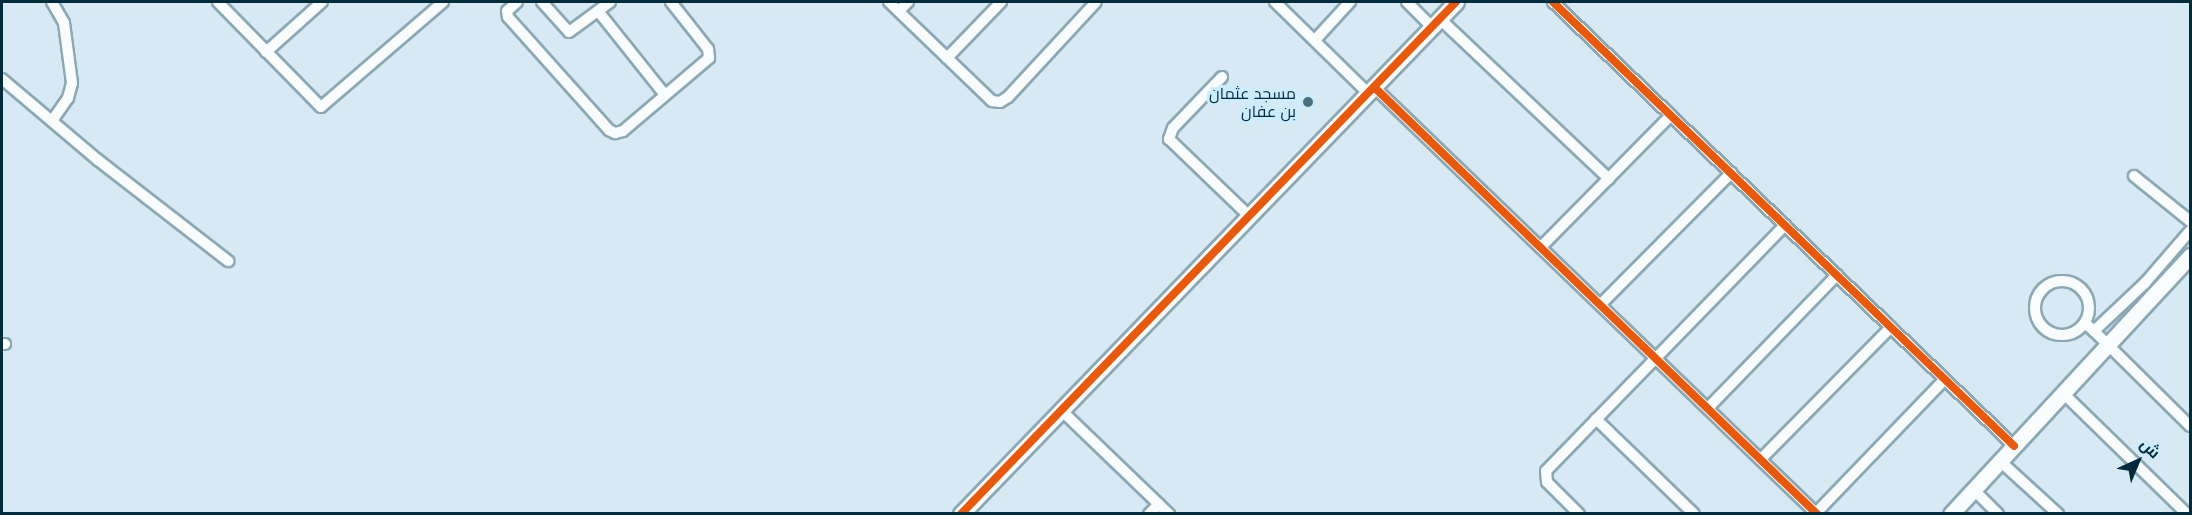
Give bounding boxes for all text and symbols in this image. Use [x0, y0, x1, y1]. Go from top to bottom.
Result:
place label: مسجد عثمان بن عفان [1209, 83, 1296, 121]
marker: مسجد عثمان بن عفان [1301, 95, 1315, 109]
north arrow [2108, 431, 2168, 491]
text: ش [2136, 434, 2165, 462]

